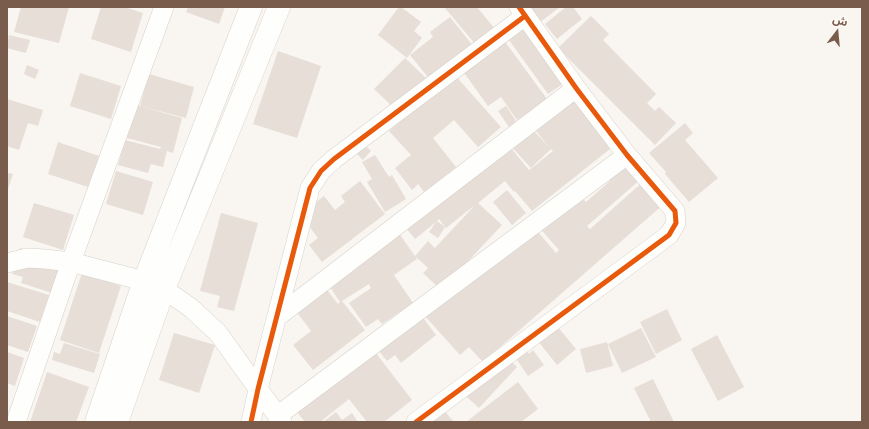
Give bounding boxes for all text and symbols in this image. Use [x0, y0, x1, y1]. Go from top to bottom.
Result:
north arrow [817, 12, 857, 52]
text: ش [831, 12, 849, 28]

